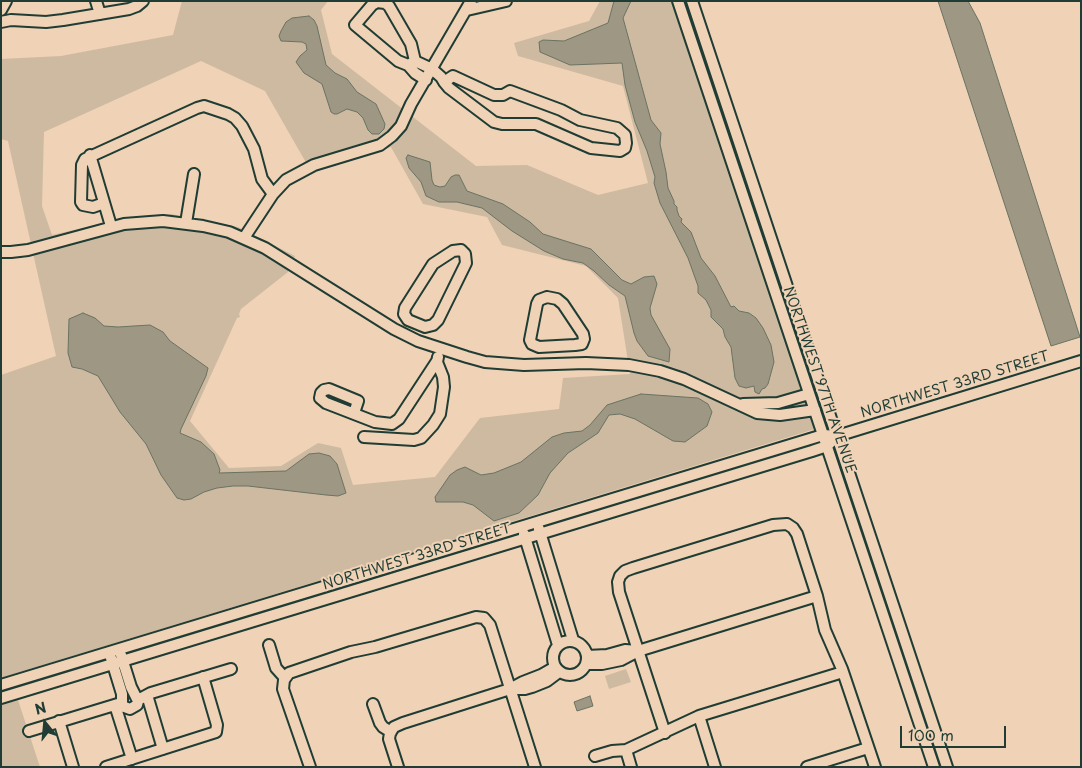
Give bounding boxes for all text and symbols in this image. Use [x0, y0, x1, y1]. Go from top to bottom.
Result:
street label: NORTHWEST 97TH AVENUE [779, 284, 859, 476]
street label: NORTHWEST 33RD STREET [859, 348, 1051, 422]
street label: NORTHWEST 33RD STREET [321, 520, 513, 594]
text: N [32, 697, 49, 720]
north arrow [20, 698, 70, 748]
scale bar [902, 716, 1008, 748]
text: 100 m [908, 723, 954, 746]

